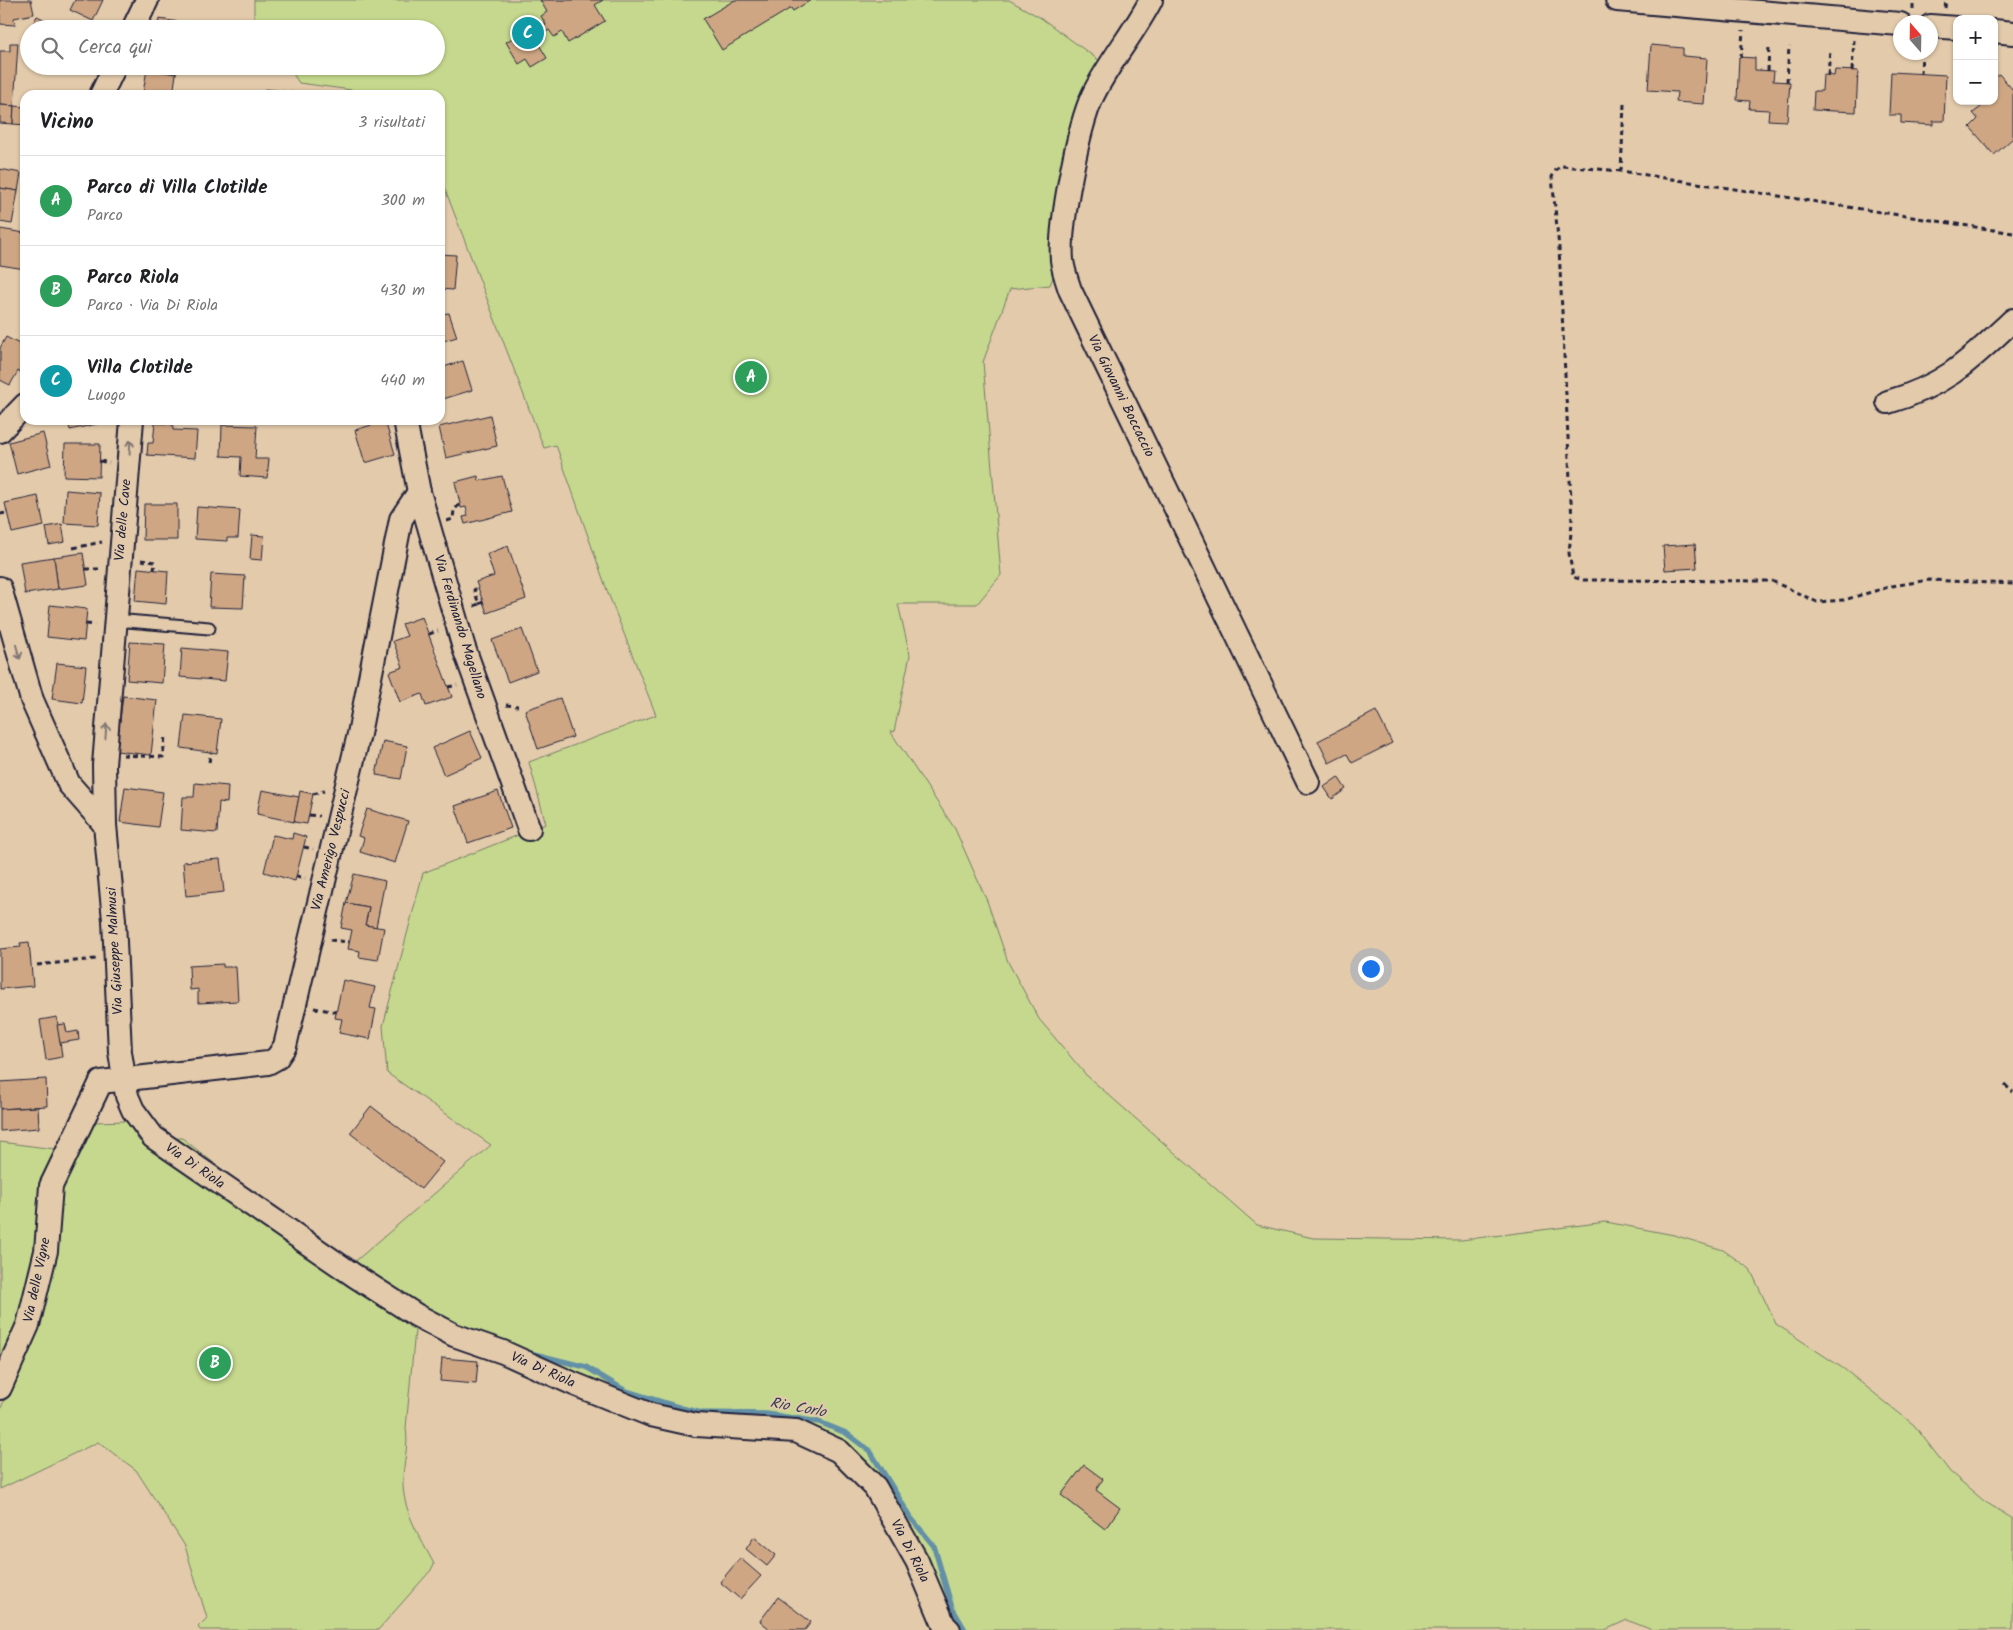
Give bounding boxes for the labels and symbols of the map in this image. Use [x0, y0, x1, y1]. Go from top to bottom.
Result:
pin: C [512, 14, 544, 52]
north arrow [1893, 15, 1938, 60]
street label: Via Giovanni Boccaccio [1082, 331, 1160, 461]
pin: A [735, 358, 767, 396]
one-way arrow [125, 439, 134, 455]
street label: Via delle Cave [108, 477, 138, 562]
street label: Via Ferdinando Magellano [428, 552, 492, 702]
one-way arrow [14, 643, 23, 659]
one-way arrow [102, 723, 111, 739]
street label: Via Amerigo Vespucci [305, 786, 357, 913]
street label: Via Giuseppe Malmusi [101, 886, 129, 1015]
your location [1358, 956, 1384, 982]
street label: Via Di Riola [161, 1137, 229, 1195]
street label: Via delle Vigne [17, 1235, 57, 1324]
pin: B [199, 1344, 231, 1382]
street label: Via Di Riola [507, 1346, 579, 1394]
water label: Rio Corlo [768, 1391, 829, 1425]
street label: Via Di Riola [885, 1515, 935, 1587]

